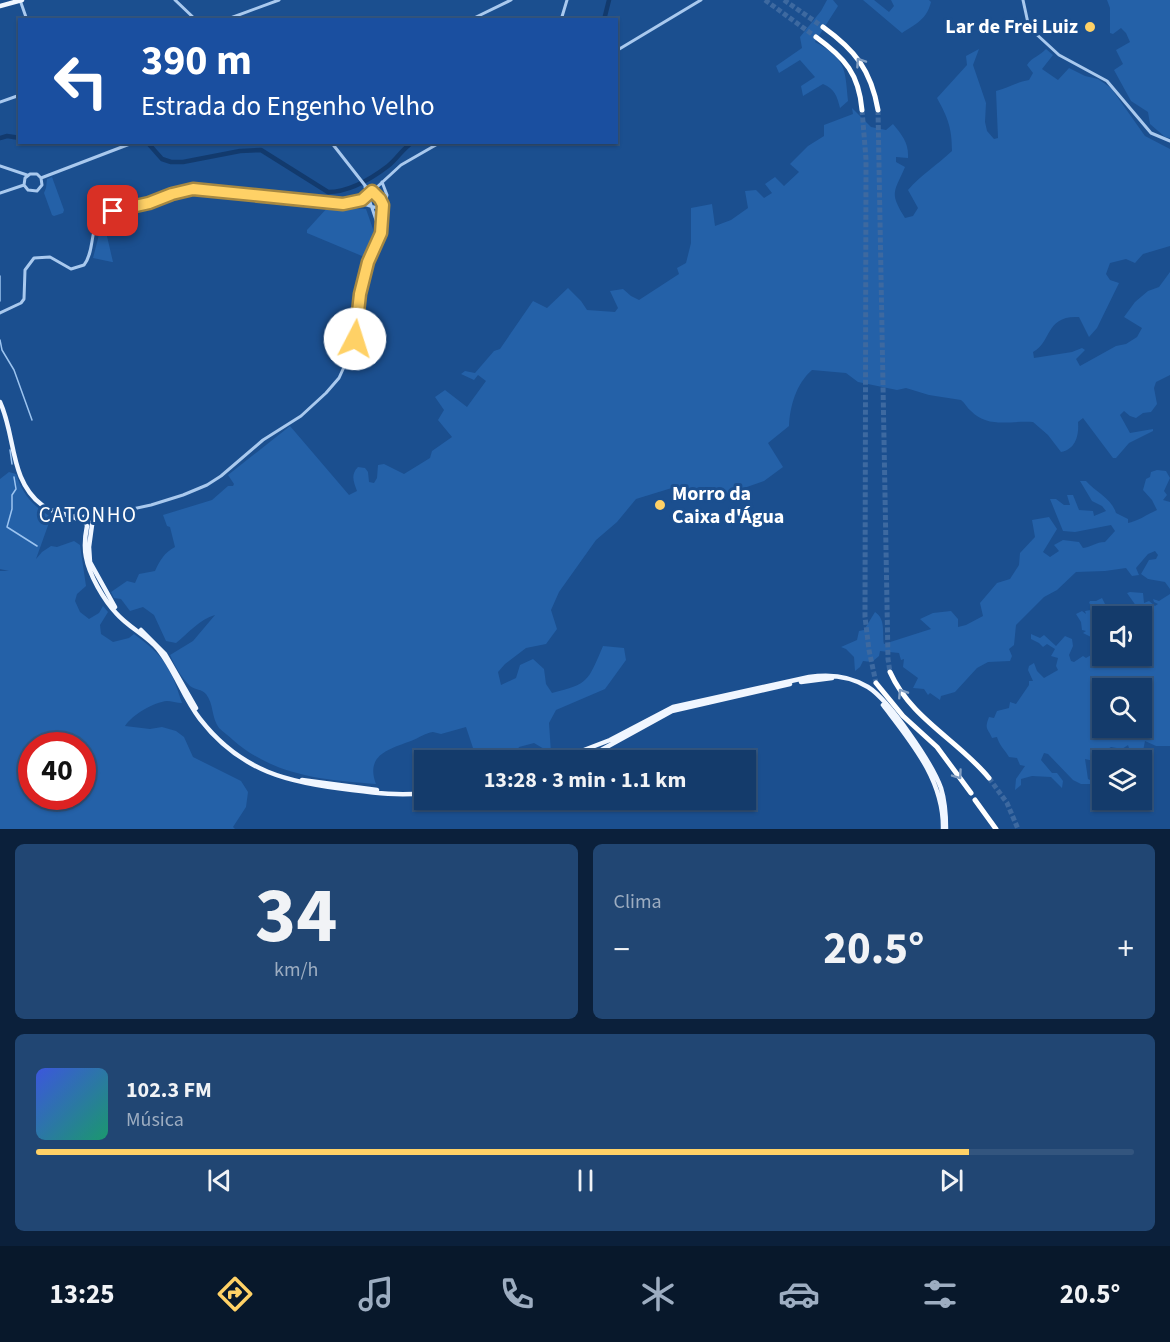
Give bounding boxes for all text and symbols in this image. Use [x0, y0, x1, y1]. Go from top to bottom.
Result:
place label: Lar de Frei Luiz [945, 13, 1078, 41]
marker: Lar de Frei Luiz [1083, 20, 1097, 34]
text: 390 m [141, 31, 252, 91]
icon: left [42, 42, 120, 120]
one-way arrow [856, 58, 867, 69]
text: Estrada do Engenho Velho [141, 87, 435, 126]
pin [87, 185, 138, 236]
icon: arrive [96, 194, 129, 227]
position arrow [323, 307, 387, 371]
place label: Morro da Caixa d'Água [672, 480, 784, 531]
marker: Morro da Caixa d'Água [653, 498, 667, 512]
district label: CATONHO [39, 500, 137, 530]
map controls [1092, 606, 1152, 810]
button: sound [1092, 606, 1152, 666]
button: search [1092, 678, 1152, 738]
one-way arrow [898, 689, 909, 700]
speed limit sign: 40 [18, 732, 96, 810]
button: layers [1092, 750, 1152, 810]
text: 13:28 · 3 min · 1.1 km [484, 764, 686, 796]
one-way arrow [951, 769, 962, 780]
text: 34 [255, 861, 337, 972]
text: Clima [614, 888, 662, 916]
text: 20.5° [823, 917, 924, 981]
text: − [614, 926, 630, 973]
text: + [1118, 926, 1134, 973]
text: km/h [274, 956, 318, 984]
text: 102.3 FM [126, 1074, 212, 1106]
text: Música [126, 1106, 184, 1134]
icon: previous [203, 1164, 236, 1197]
icon: pause [569, 1164, 602, 1197]
icon: next [935, 1164, 968, 1197]
icon: directions [214, 1273, 256, 1315]
icon: music [355, 1273, 397, 1315]
icon: phone [496, 1273, 538, 1315]
icon: climate [637, 1273, 679, 1315]
icon: car [778, 1273, 820, 1315]
icon: filters [919, 1273, 961, 1315]
text: 13:25 [50, 1275, 115, 1314]
text: 20.5° [1060, 1275, 1120, 1314]

